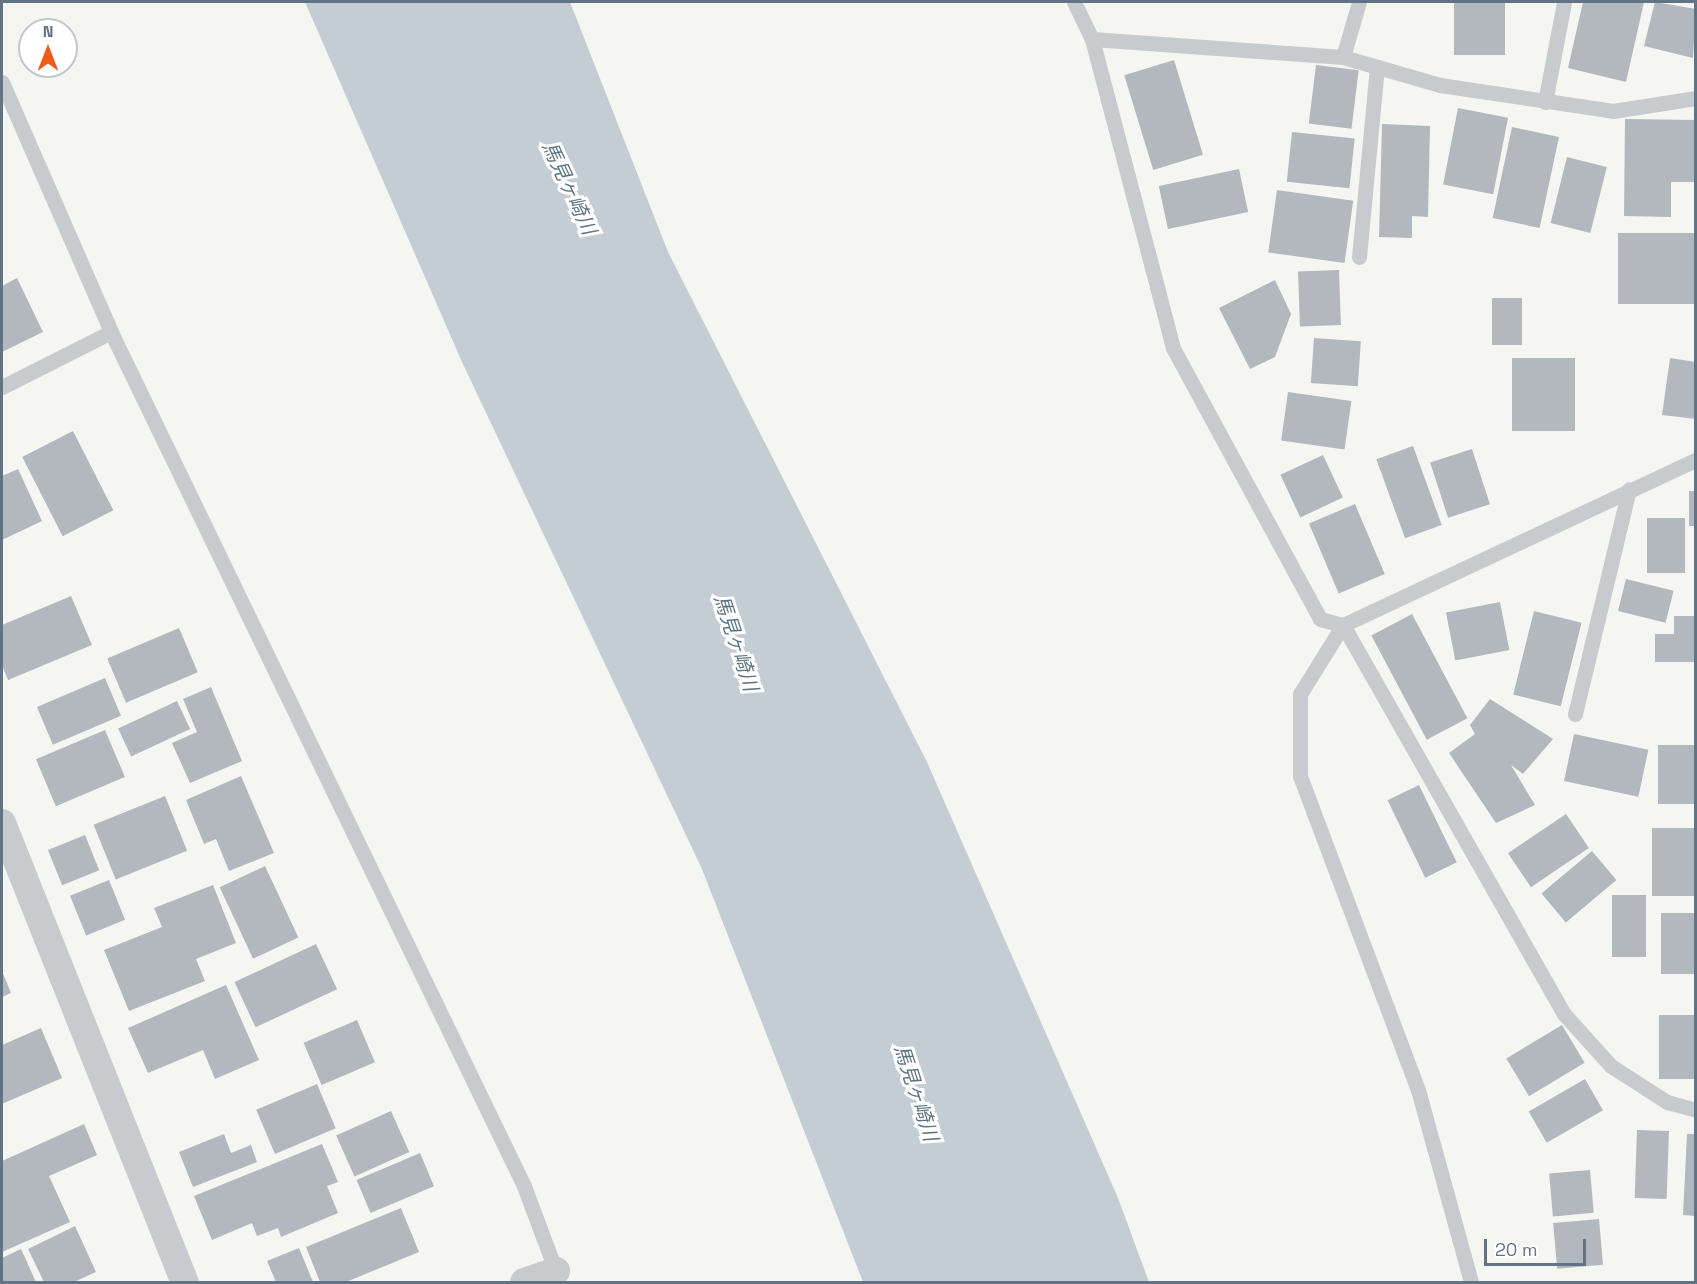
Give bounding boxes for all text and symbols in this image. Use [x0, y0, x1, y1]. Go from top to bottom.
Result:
north arrow [18, 18, 78, 78]
text: N [43, 21, 53, 42]
water label: 馬見ヶ崎川 [537, 138, 601, 238]
water label: 馬見ヶ崎川 [709, 592, 763, 694]
water label: 馬見ヶ崎川 [889, 1042, 943, 1144]
scale bar [1487, 1227, 1589, 1265]
text: 20 m [1495, 1238, 1538, 1261]

